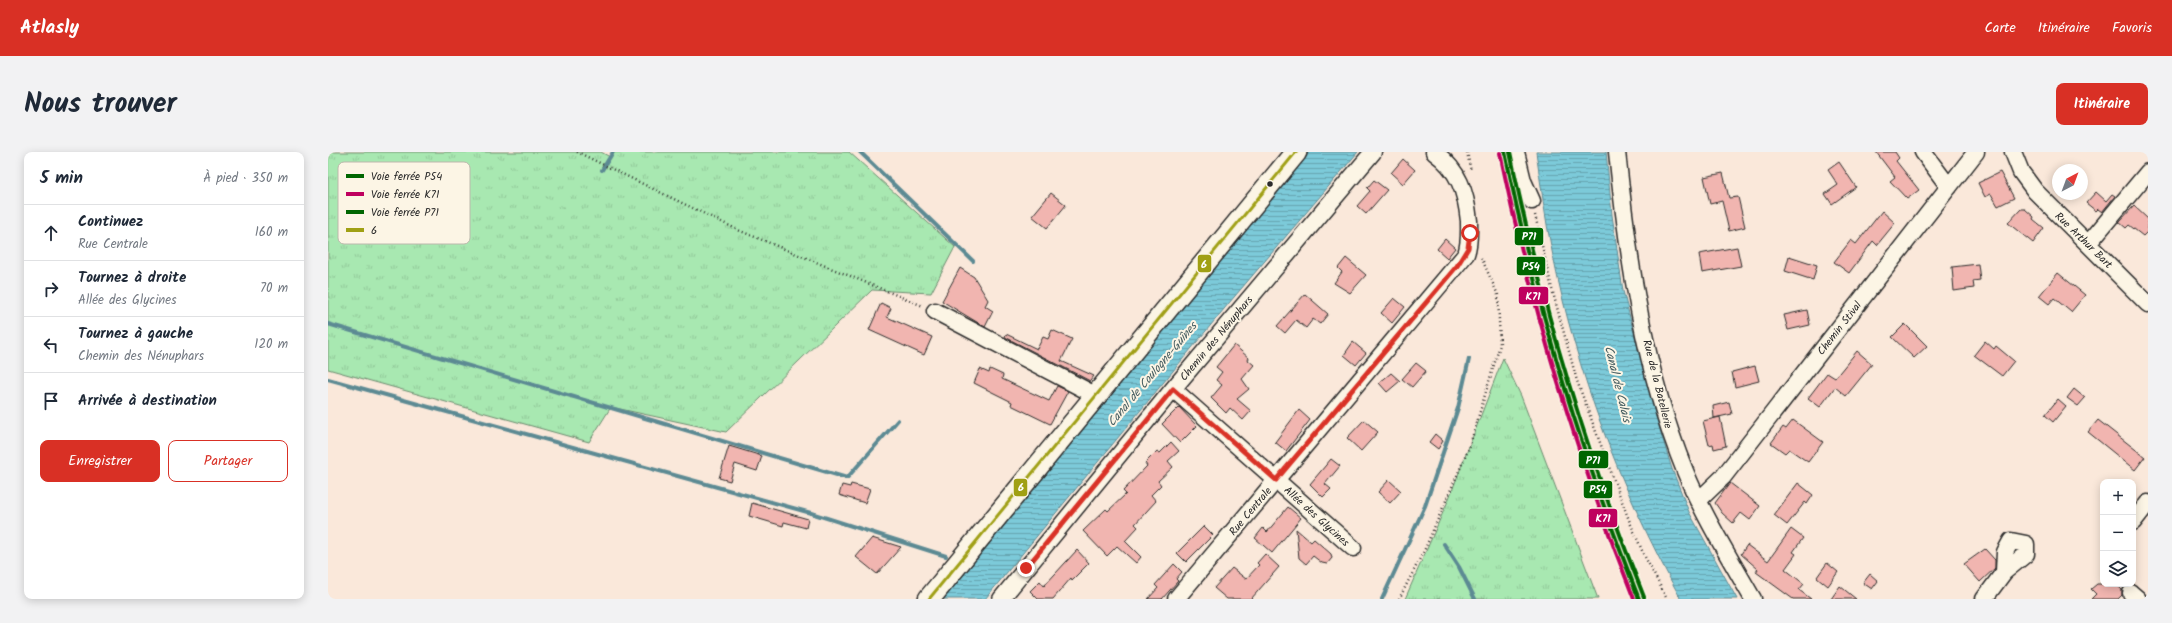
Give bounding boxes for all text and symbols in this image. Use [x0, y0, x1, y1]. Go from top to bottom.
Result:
text: Atlasly [20, 13, 79, 43]
text: Carte [1984, 17, 2016, 39]
text: Itinéraire [2038, 17, 2090, 39]
text: Favoris [2112, 17, 2152, 39]
text: Nous trouver [24, 82, 177, 127]
button: Itinéraire [2056, 83, 2148, 125]
legend [338, 162, 470, 244]
north arrow [2052, 164, 2088, 200]
text: 5 min [40, 165, 83, 192]
text: À pied · 350 m [203, 168, 288, 189]
text: Voie ferrée P54 [371, 168, 442, 186]
unlabelled marker [1265, 179, 1275, 189]
text: Voie ferrée K71 [371, 186, 439, 204]
text: Voie ferrée P71 [371, 204, 439, 222]
street label: Rue Arthur Bart [2050, 208, 2117, 274]
text: Continuez [78, 210, 143, 234]
icon: ahead [40, 222, 62, 244]
text: 160 m [255, 222, 288, 243]
text: 6 [371, 222, 377, 240]
route start [1461, 224, 1479, 242]
line badge: P71 [1514, 227, 1544, 246]
text: P71 [1522, 228, 1537, 246]
text: Rue Centrale [78, 234, 148, 255]
line badge: 6 [1197, 254, 1212, 273]
text: 6 [1201, 256, 1207, 274]
line badge: P54 [1516, 256, 1546, 276]
text: P54 [1522, 258, 1540, 276]
text: Tournez à droite [78, 266, 186, 290]
icon: right [40, 278, 62, 300]
text: 70 m [260, 278, 288, 299]
line badge: K71 [1518, 286, 1549, 305]
text: K71 [1525, 288, 1541, 306]
text: Allée des Glycines [78, 290, 177, 311]
street label: Chemin des Nénuphars [1176, 292, 1258, 385]
street label: Chemin Stival [1813, 298, 1867, 359]
water label: Canal de Coulogne-Guînes [1103, 316, 1203, 431]
text: Tournez à gauche [78, 322, 193, 346]
icon: left [40, 334, 62, 356]
text: 120 m [254, 334, 288, 355]
street label: Rue de la Batellerie [1637, 338, 1677, 431]
water label: Canal de Calais [1599, 344, 1637, 426]
text: Chemin des Nénuphars [78, 346, 204, 367]
text: Arrivée à destination [78, 389, 217, 413]
icon: arrive [40, 390, 62, 412]
button: Enregistrer [40, 440, 160, 482]
button: Partager [168, 440, 288, 482]
line badge: P71 [1578, 450, 1609, 469]
text: P71 [1586, 452, 1601, 470]
line badge: 6 [1013, 478, 1028, 497]
text: 6 [1018, 479, 1024, 497]
map controls [2100, 479, 2136, 587]
button: + [2100, 479, 2136, 515]
line badge: P54 [1583, 480, 1613, 499]
text: P54 [1589, 481, 1607, 499]
street label: Allée des Glycines [1279, 482, 1354, 552]
street label: Rue Centrale [1225, 483, 1277, 540]
line badge: K71 [1588, 508, 1618, 528]
text: K71 [1595, 510, 1611, 528]
button: − [2100, 515, 2136, 551]
button: layers [2100, 551, 2136, 587]
route end [1017, 559, 1035, 577]

